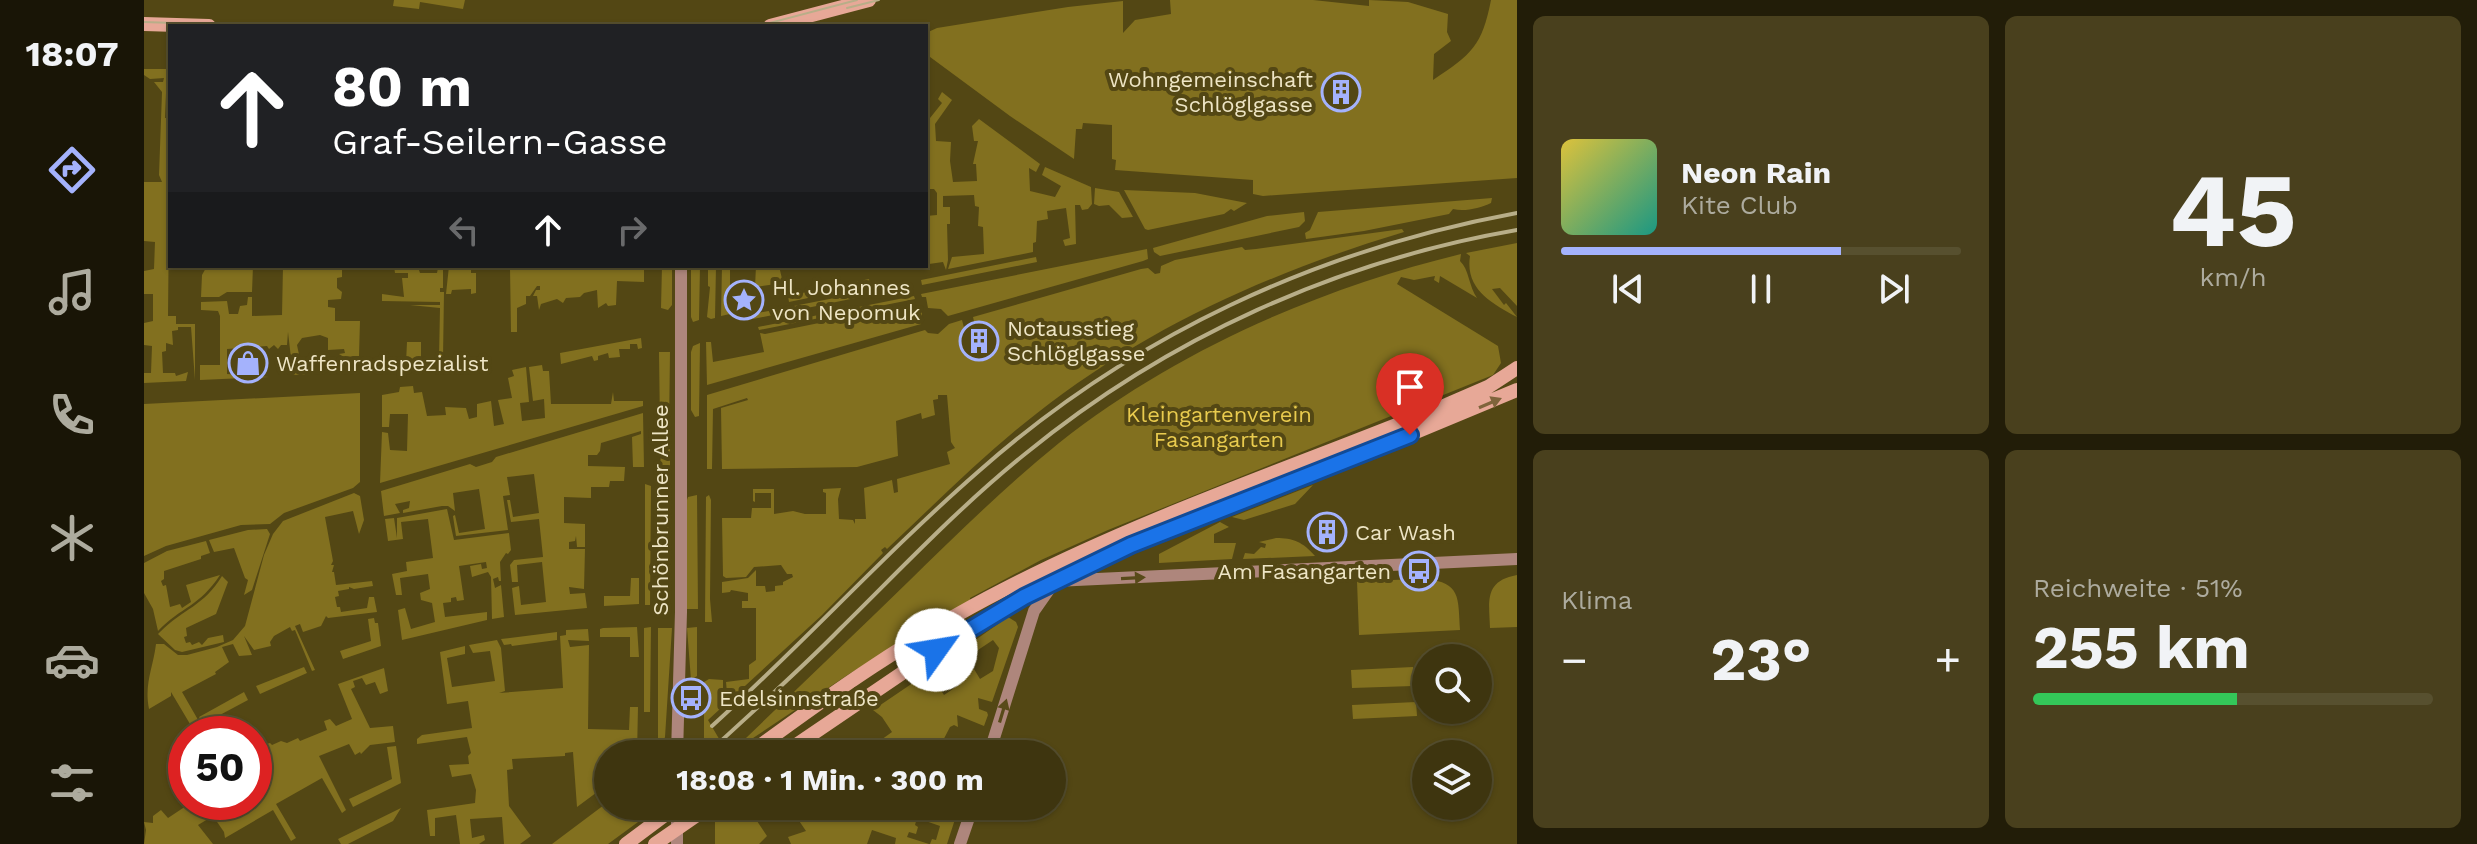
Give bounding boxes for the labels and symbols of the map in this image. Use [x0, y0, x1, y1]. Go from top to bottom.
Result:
place label: Wohngemeinschaft Schlöglgasse [1108, 67, 1313, 117]
building icon: Wohngemeinschaft Schlöglgasse [1320, 71, 1362, 113]
place label: Hl. Johannes von Nepomuk [772, 275, 920, 325]
place icon: Hl. Johannes von Nepomuk [723, 279, 765, 321]
place label: Notausstieg Schlöglgasse [1007, 316, 1145, 366]
building icon: Notausstieg Schlöglgasse [958, 320, 1000, 362]
shop icon: Waffenradspezialist [227, 342, 269, 384]
place label: Waffenradspezialist [276, 351, 488, 376]
pin [1376, 353, 1444, 435]
one-way arrow [1478, 396, 1502, 409]
park label: Kleingartenverein Fasangarten [1126, 402, 1312, 452]
street label: Schönbrunner Allee [648, 404, 673, 616]
building icon: Car Wash [1306, 511, 1348, 553]
place label: Car Wash [1355, 520, 1456, 545]
bus stop icon: Am Fasangarten [1398, 550, 1440, 592]
place label: Am Fasangarten [1218, 559, 1391, 584]
one-way arrow [1121, 571, 1146, 584]
position arrow [894, 608, 978, 692]
bus stop icon: Edelsinnstraße [670, 677, 712, 719]
place label: Edelsinnstraße [719, 686, 879, 711]
one-way arrow [997, 699, 1010, 723]
speed limit sign: 50 [168, 716, 272, 820]

